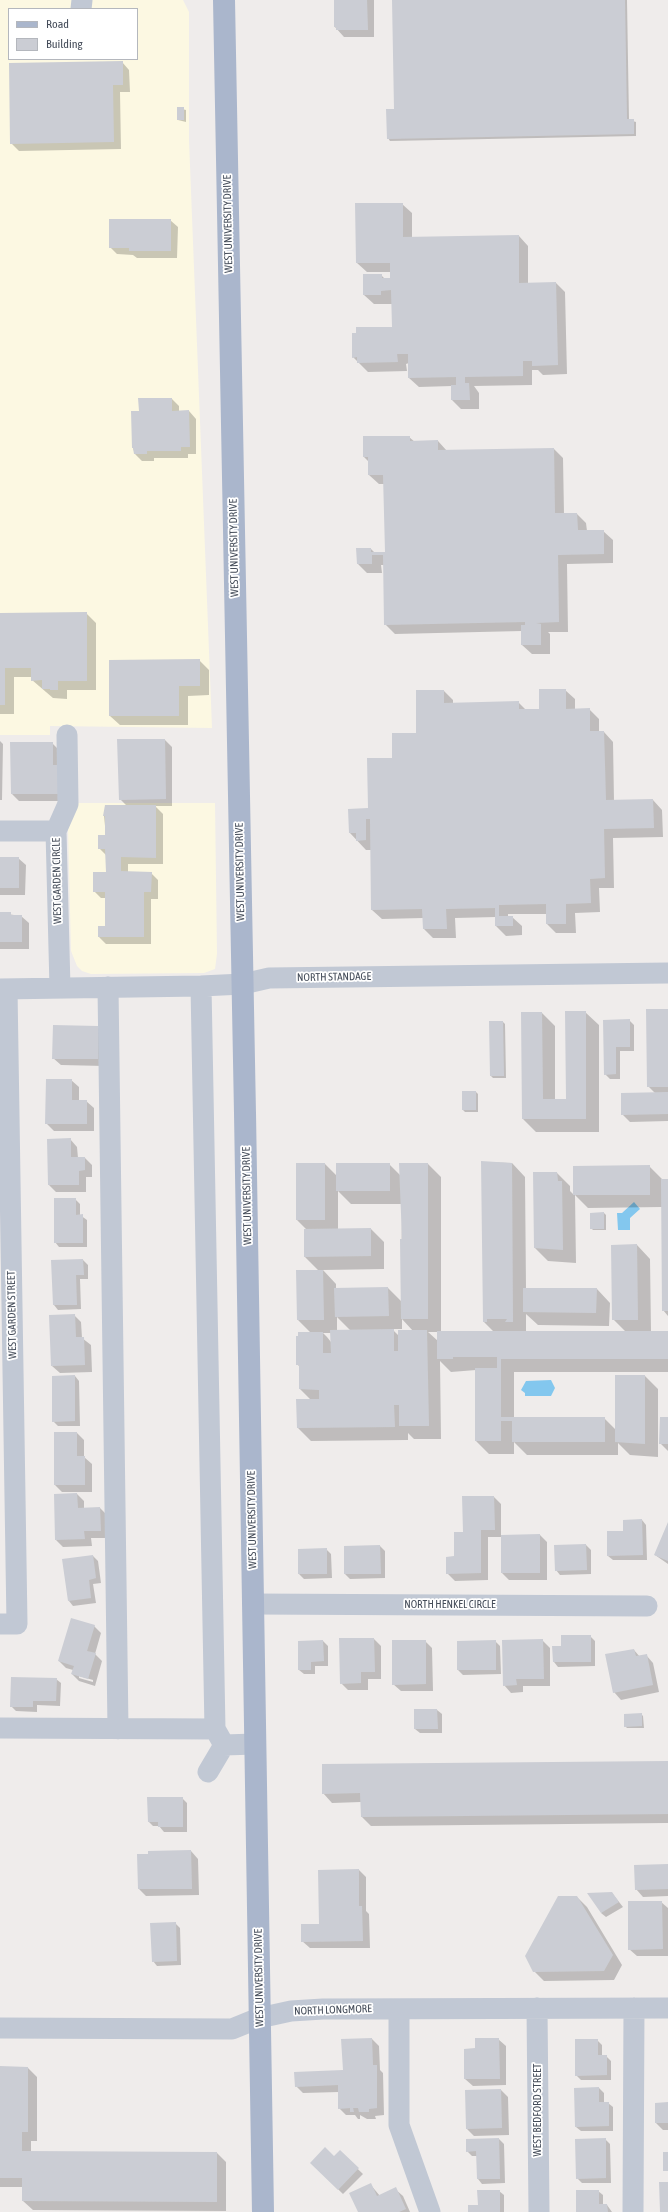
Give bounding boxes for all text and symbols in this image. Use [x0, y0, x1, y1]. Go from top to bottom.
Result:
legend [8, 8, 138, 60]
text: Road [46, 17, 69, 31]
text: Building [46, 37, 83, 51]
street label: WEST UNIVERSITY DRIVE [221, 175, 235, 273]
street label: WEST UNIVERSITY DRIVE [227, 499, 241, 597]
street label: WEST UNIVERSITY DRIVE [233, 823, 247, 921]
street label: WEST GARDEN CIRCLE [50, 838, 64, 924]
street label: NORTH STANDAGE [297, 970, 371, 984]
street label: WEST UNIVERSITY DRIVE [240, 1147, 254, 1245]
street label: WEST GARDEN STREET [5, 1271, 19, 1359]
street label: WEST UNIVERSITY DRIVE [245, 1471, 259, 1569]
street label: NORTH HENKEL CIRCLE [404, 1598, 496, 1612]
street label: WEST UNIVERSITY DRIVE [252, 1929, 266, 2027]
street label: NORTH LONGMORE [294, 2002, 372, 2018]
street label: WEST BEDFORD STREET [531, 2064, 545, 2156]

